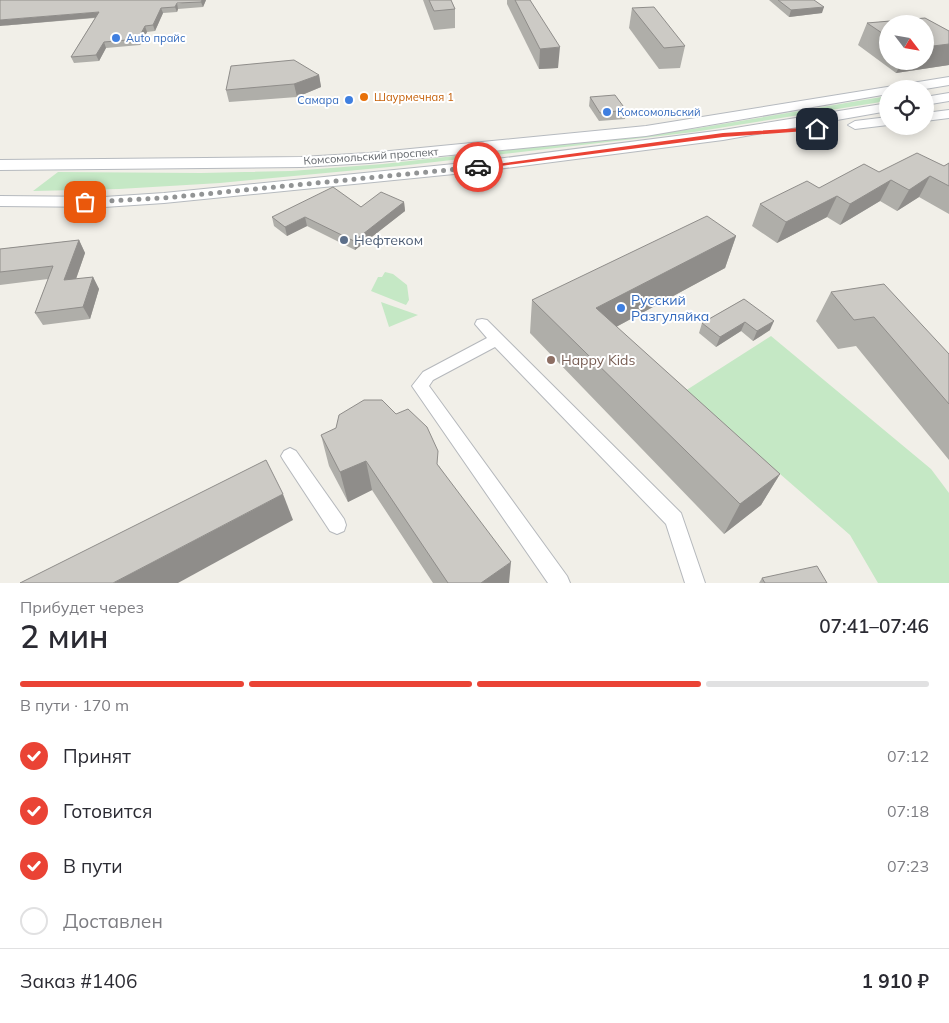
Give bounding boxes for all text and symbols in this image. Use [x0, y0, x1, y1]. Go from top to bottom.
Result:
north arrow [879, 15, 934, 70]
map controls [879, 15, 934, 135]
place label: Auto прайс [126, 31, 186, 45]
marker: Auto прайс [110, 32, 122, 44]
button: locate [879, 80, 934, 135]
place label: Шаурмечная 1 [374, 90, 454, 104]
marker: Шаурмечная 1 [358, 91, 370, 103]
place label: Самара [297, 93, 339, 107]
marker: Самара [343, 94, 355, 106]
place label: Комсомольский [617, 105, 701, 119]
marker: Комсомольский [601, 106, 613, 118]
pin [796, 108, 838, 150]
icon: home [803, 115, 831, 143]
courier [453, 142, 503, 192]
street label: Комсомольский проспект [303, 144, 439, 168]
icon: car [464, 153, 492, 181]
pin [64, 181, 106, 223]
icon: bag [71, 188, 99, 216]
place label: Нефтеком [354, 231, 423, 249]
marker: Нефтеком [338, 234, 350, 246]
place label: Русский Разгуляйка [631, 291, 709, 325]
marker: Русский Разгуляйка [615, 302, 627, 314]
place label: Happy Kids [561, 351, 636, 369]
marker: Happy Kids [545, 354, 557, 366]
text: Прибудет через [20, 597, 144, 617]
text: 07:41–07:46 [819, 614, 929, 638]
text: 2 мин [20, 616, 108, 656]
text: В пути · 170 m [20, 695, 129, 715]
icon: check [20, 742, 48, 770]
text: Принят [63, 744, 131, 768]
text: 07:12 [887, 746, 929, 766]
icon: check [20, 797, 48, 825]
text: Готовится [63, 799, 153, 823]
text: 07:18 [887, 801, 929, 821]
icon: check [20, 852, 48, 880]
text: В пути [63, 854, 122, 878]
text: 07:23 [887, 856, 929, 876]
text: Доставлен [63, 909, 163, 933]
text: Заказ #1406 [20, 969, 137, 993]
text: 1 910 ₽ [862, 969, 929, 993]

